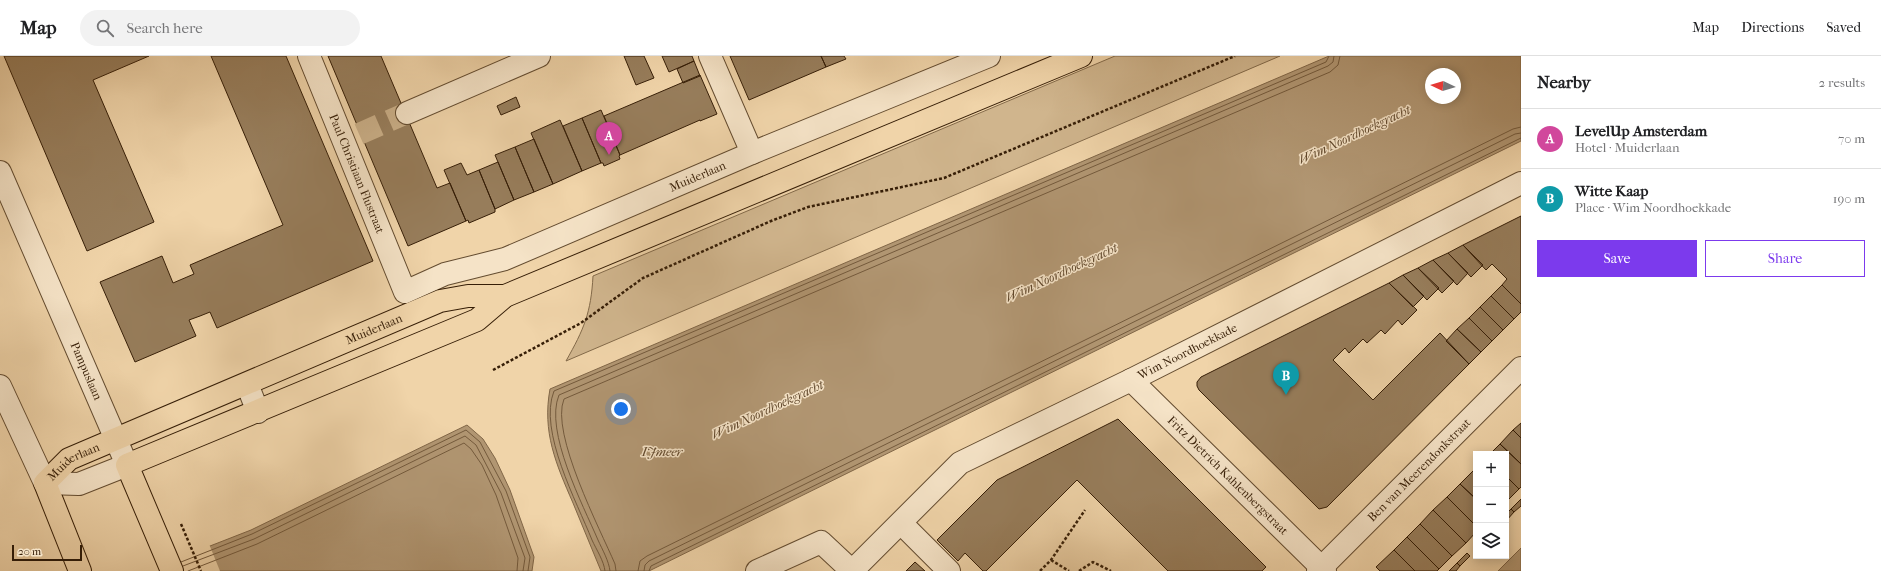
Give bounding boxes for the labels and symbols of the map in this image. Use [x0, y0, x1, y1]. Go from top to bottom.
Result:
north arrow [1425, 68, 1461, 104]
water label: Wim Noordhoekgracht [1296, 101, 1414, 167]
street label: Paul Christiaan Flustraat [326, 112, 388, 236]
pin: A [596, 122, 622, 155]
street label: Muiderlaan [667, 158, 728, 195]
water label: Wim Noordhoekgracht [1003, 239, 1121, 305]
street label: Muiderlaan [343, 311, 404, 347]
street label: Wim Noordhoekkade [1135, 321, 1239, 383]
street label: Pampuslaan [68, 340, 105, 402]
pin: B [1273, 362, 1299, 395]
water label: Wim Noordhoekgracht [709, 376, 827, 442]
your location [611, 399, 631, 419]
street label: Fritz Dietrich Kahlenbergstraat [1165, 413, 1292, 538]
street label: Ben van Meerendonkstraat [1365, 415, 1474, 524]
street label: Muiderlaan [44, 440, 102, 484]
water label: IJmeer [641, 444, 684, 459]
scale bar [12, 543, 82, 562]

